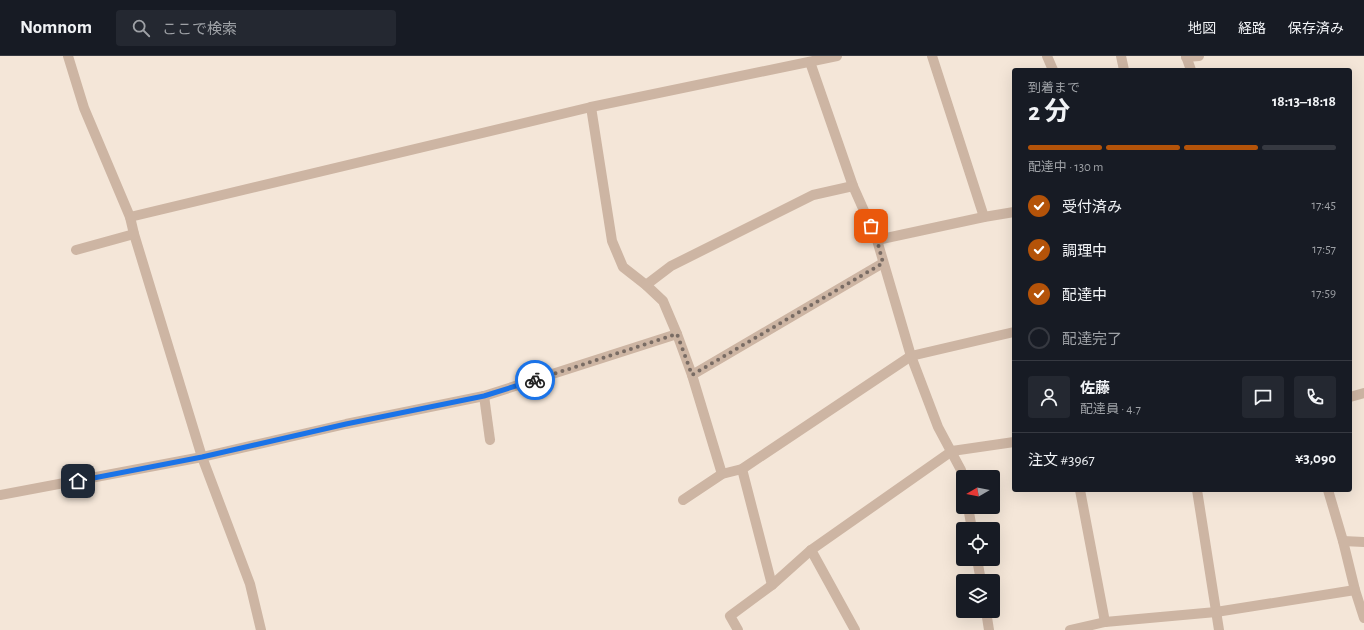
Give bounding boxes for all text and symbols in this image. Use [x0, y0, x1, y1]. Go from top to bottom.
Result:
search box [116, 10, 396, 46]
icon: search [130, 17, 152, 39]
text: Nomnom [20, 18, 92, 37]
text: ここで検索 [162, 22, 237, 37]
text: 地図 [1188, 22, 1216, 36]
text: 経路 [1238, 22, 1266, 36]
text: 保存済み [1288, 22, 1344, 36]
text: 到着まで [1028, 82, 1080, 95]
text: 18:13–18:18 [1272, 94, 1336, 109]
text: 2 分 [1028, 99, 1070, 125]
text: 配達中 · 130 m [1028, 161, 1104, 174]
icon: check [1028, 195, 1050, 217]
text: 17:45 [1311, 199, 1336, 212]
text: 受付済み [1062, 200, 1122, 215]
pin [854, 209, 888, 243]
icon: bag [860, 215, 882, 237]
icon: check [1028, 239, 1050, 261]
text: 17:57 [1312, 243, 1336, 256]
text: 調理中 [1062, 244, 1107, 259]
icon: check [1028, 283, 1050, 305]
text: 17:59 [1312, 287, 1336, 300]
text: 配達中 [1062, 288, 1107, 303]
text: 配達完了 [1062, 332, 1122, 347]
courier [515, 360, 555, 400]
icon: bike [524, 369, 546, 391]
button: person [1028, 376, 1070, 418]
button: chat [1242, 376, 1284, 418]
button: phone [1294, 376, 1336, 418]
text: 佐藤 [1080, 381, 1110, 396]
text: 配達員 · 4.7 [1080, 403, 1141, 416]
text: ¥3,090 [1295, 451, 1336, 466]
text: 注文 #3967 [1028, 453, 1095, 468]
pin [61, 464, 95, 498]
icon: home [67, 470, 89, 492]
north arrow [956, 470, 1000, 514]
map controls [956, 470, 1000, 618]
button: locate [956, 522, 1000, 566]
button: layers [956, 574, 1000, 618]

